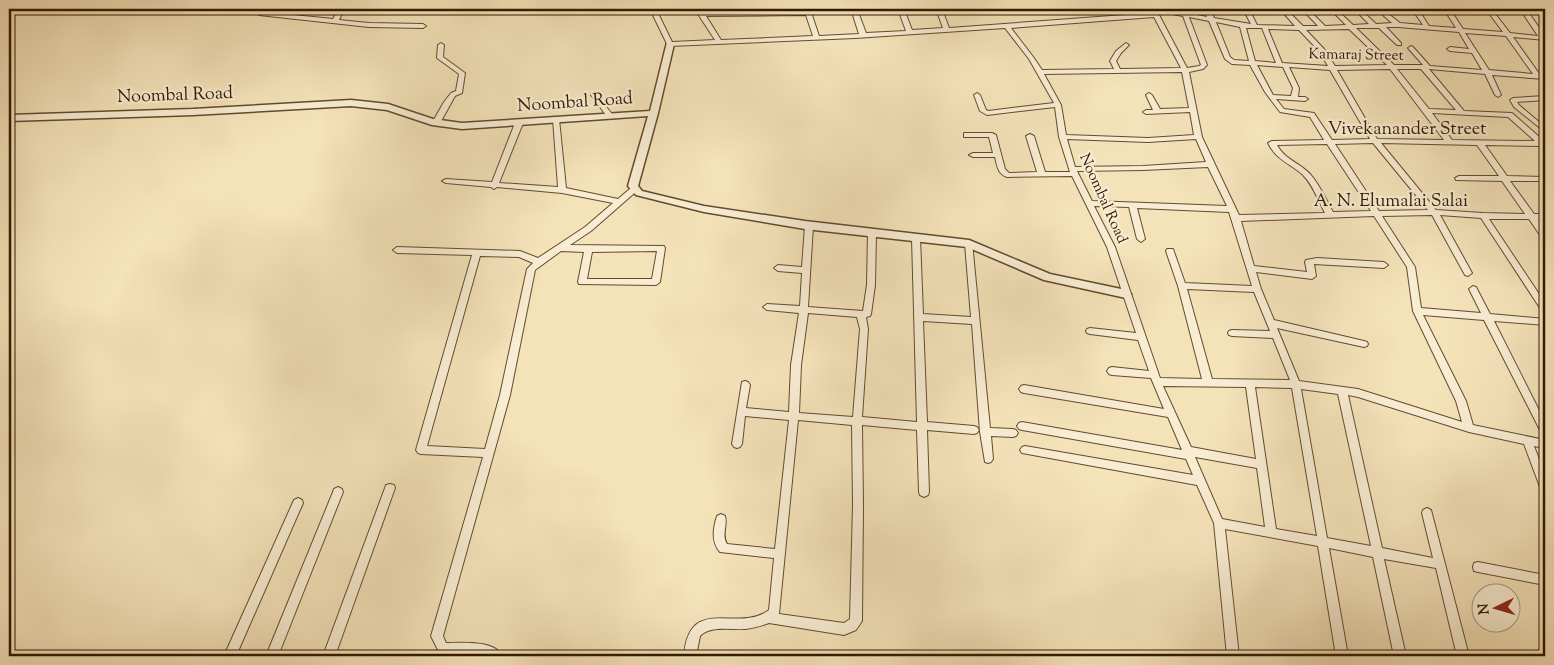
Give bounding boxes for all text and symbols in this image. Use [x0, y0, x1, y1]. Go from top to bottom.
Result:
street label: Kamaraj Street [1308, 44, 1404, 67]
street label: Noombal Road [117, 81, 233, 111]
street label: Noombal Road [516, 86, 634, 120]
street label: Vivekanander Street [1328, 117, 1486, 143]
street label: Noombal Road [1073, 150, 1132, 248]
street label: A. N. Elumalai Salai [1314, 189, 1468, 215]
north arrow [1472, 582, 1522, 632]
text: N [1475, 603, 1495, 615]

